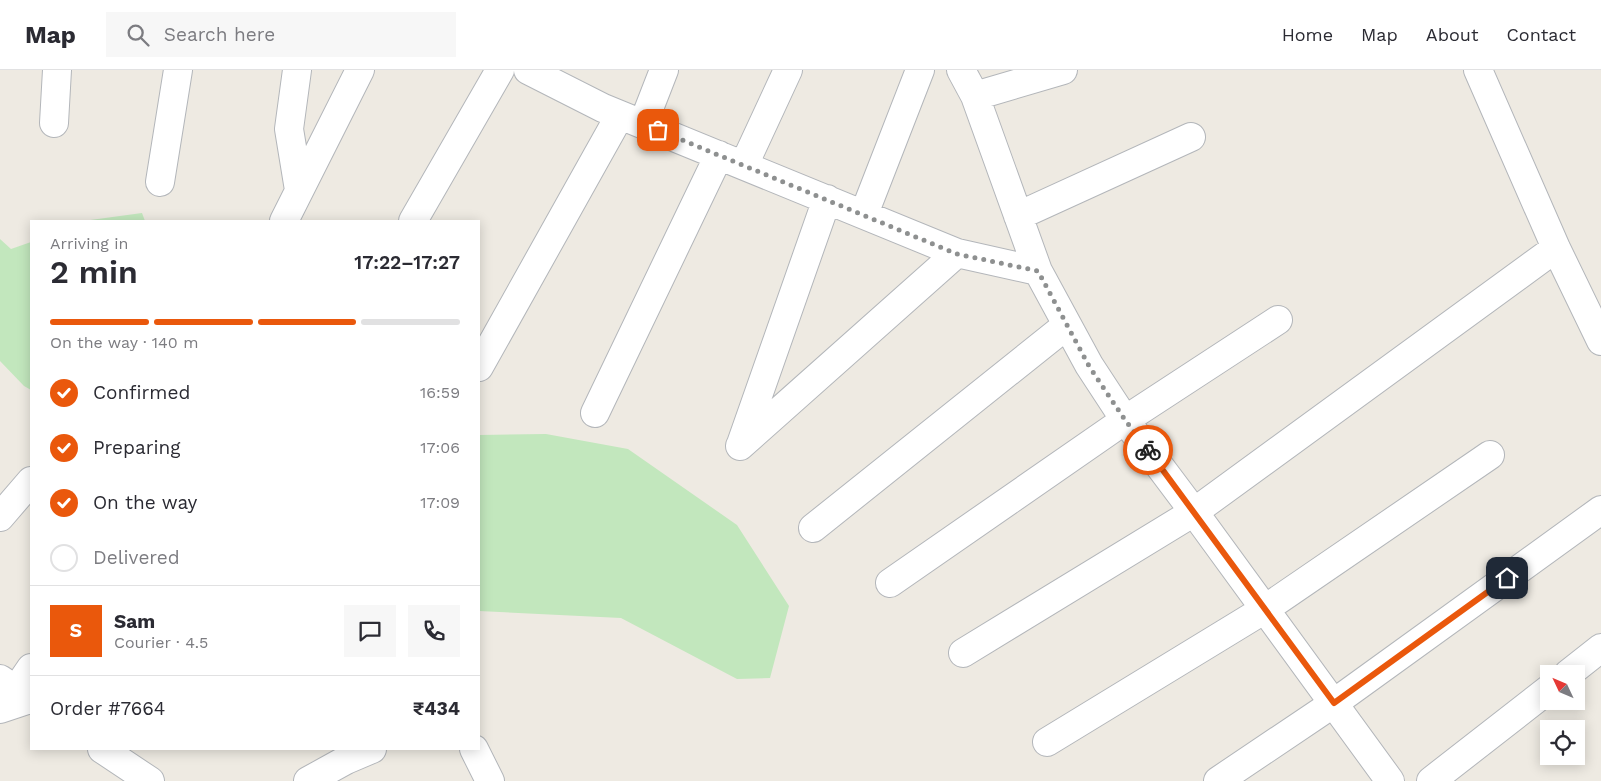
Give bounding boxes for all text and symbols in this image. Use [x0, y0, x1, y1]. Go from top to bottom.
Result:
search box [106, 12, 456, 57]
text: Map [25, 21, 76, 49]
icon: search [124, 21, 152, 49]
text: Search here [164, 23, 275, 46]
text: Home [1282, 24, 1333, 45]
text: Map [1361, 24, 1398, 45]
text: About [1426, 24, 1478, 45]
text: Contact [1506, 24, 1576, 45]
pin [637, 109, 679, 151]
icon: bag [644, 116, 672, 144]
text: Arriving in [50, 234, 128, 253]
text: 17:22–17:27 [354, 251, 460, 274]
text: 2 min [50, 253, 138, 291]
text: On the way · 140 m [50, 333, 198, 352]
icon: check [50, 379, 78, 407]
text: Confirmed [93, 381, 190, 404]
text: 16:59 [420, 383, 460, 402]
courier [1123, 425, 1173, 475]
icon: check [50, 434, 78, 462]
text: Preparing [93, 436, 180, 459]
icon: bike [1134, 436, 1162, 464]
text: 17:06 [420, 438, 460, 457]
icon: check [50, 489, 78, 517]
text: On the way [93, 491, 197, 514]
text: 17:09 [420, 493, 460, 512]
text: Delivered [93, 546, 180, 569]
pin [1486, 557, 1528, 599]
icon: home [1493, 564, 1521, 592]
button: chat [344, 605, 396, 657]
button: phone [408, 605, 460, 657]
text: Sam [114, 610, 155, 633]
text: S [70, 619, 82, 642]
text: Courier · 4.5 [114, 633, 208, 652]
north arrow [1540, 665, 1585, 710]
map controls [1540, 665, 1585, 765]
text: Order #7664 [50, 697, 165, 720]
text: ₹434 [413, 697, 460, 720]
button: locate [1540, 720, 1585, 765]

